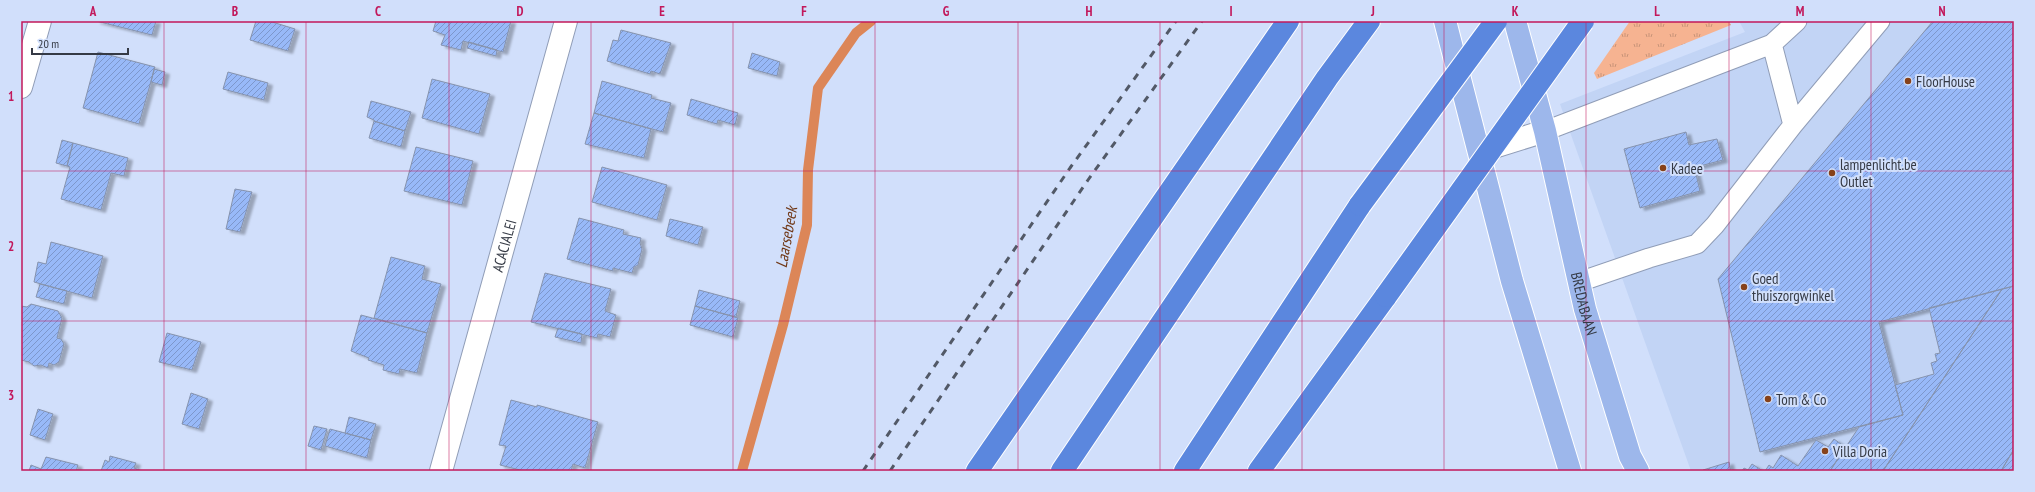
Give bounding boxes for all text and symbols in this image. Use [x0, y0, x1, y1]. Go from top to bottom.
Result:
text: A [89, 3, 97, 20]
text: B [232, 3, 238, 20]
text: C [375, 3, 381, 20]
text: D [517, 3, 524, 20]
text: E [659, 3, 665, 20]
text: F [801, 3, 807, 20]
text: G [943, 3, 950, 20]
text: H [1086, 3, 1093, 20]
text: I [1229, 3, 1233, 20]
text: J [1370, 3, 1375, 20]
text: K [1512, 3, 1519, 20]
text: L [1654, 3, 1660, 20]
text: M [1796, 3, 1805, 20]
text: N [1938, 3, 1946, 20]
scale bar [32, 30, 128, 56]
text: 20 m [38, 36, 59, 51]
place label: FloorHouse [1916, 72, 1975, 91]
marker: FloorHouse [1903, 76, 1913, 86]
text: 1 [8, 88, 14, 105]
place label: lampenlicht.be Outlet [1840, 155, 1917, 191]
place label: Kadee [1671, 159, 1703, 178]
marker: Kadee [1658, 163, 1668, 173]
marker: lampenlicht.be Outlet [1827, 168, 1837, 178]
water label: Laarsebeek [771, 203, 802, 269]
street label: ACACIALEI [487, 217, 520, 274]
text: 2 [8, 238, 14, 255]
place label: Goed thuiszorgwinkel [1752, 269, 1834, 305]
street label: BREDABAAN [1567, 270, 1602, 338]
marker: Goed thuiszorgwinkel [1739, 282, 1749, 292]
text: 3 [8, 387, 14, 404]
place label: Tom & Co [1776, 390, 1827, 409]
marker: Tom & Co [1763, 394, 1773, 404]
place label: Villa Doria [1832, 442, 1887, 461]
marker: Villa Doria [1820, 446, 1830, 456]

